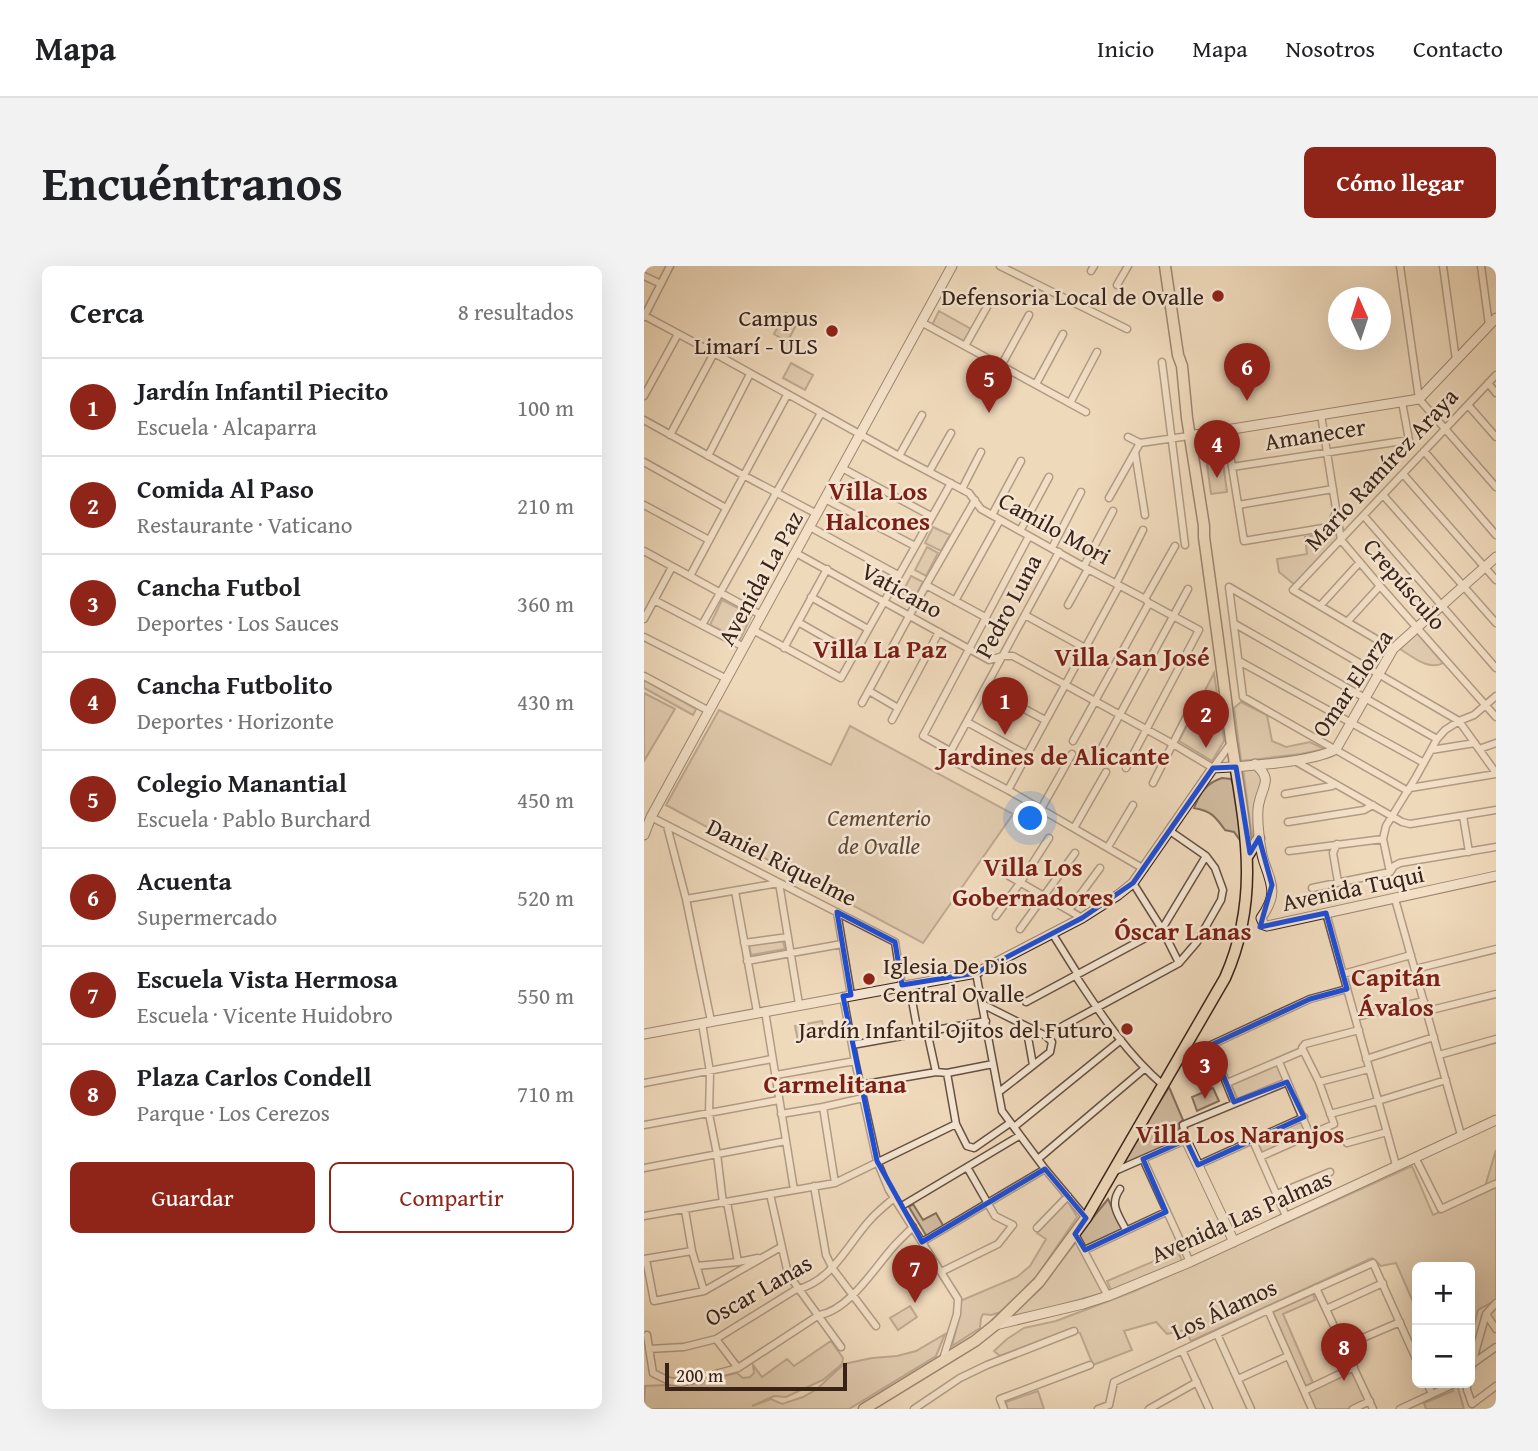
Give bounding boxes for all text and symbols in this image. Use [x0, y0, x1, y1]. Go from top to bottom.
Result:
text: Mapa [35, 24, 116, 72]
text: Inicio [1097, 31, 1154, 66]
text: Mapa [1192, 31, 1248, 66]
text: Nosotros [1286, 31, 1375, 66]
text: Contacto [1413, 31, 1503, 66]
text: Encuéntranos [42, 146, 343, 218]
button: Cómo llegar [1304, 147, 1496, 218]
place label: Defensoria Local de Ovalle [941, 279, 1204, 314]
north arrow [1328, 287, 1391, 350]
marker: Defensoria Local de Ovalle [1210, 288, 1226, 304]
text: Cerca [70, 290, 144, 334]
text: 8 resultados [458, 295, 574, 328]
place label: Campus Limarí - ULS [694, 300, 818, 363]
marker: Campus Limarí - ULS [824, 323, 840, 339]
pin: 6 [1224, 343, 1270, 401]
pin: 5 [966, 355, 1012, 413]
text: Jardín Infantil Piecito [137, 371, 388, 410]
street label: Mario Ramírez Araya [1296, 379, 1466, 558]
text: 1 [87, 391, 99, 424]
text: 100 m [517, 391, 574, 424]
street label: Amanecer [1262, 409, 1368, 459]
text: Escuela · Alcaparra [137, 410, 317, 443]
pin: 4 [1194, 420, 1240, 478]
text: Comida Al Paso [137, 469, 314, 508]
district label: Villa Los Halcones [826, 471, 930, 540]
street label: Camilo Mori [992, 483, 1118, 573]
text: 2 [87, 489, 99, 522]
text: 210 m [517, 489, 574, 522]
street label: Avenida La Paz [709, 504, 811, 652]
text: Restaurante · Vaticano [137, 508, 352, 541]
street label: Crepúsculo [1355, 530, 1455, 638]
street label: Pedro Luna [966, 547, 1050, 664]
street label: Vaticano [855, 553, 949, 627]
text: Cancha Futbol [137, 567, 301, 606]
text: 3 [87, 587, 99, 620]
text: 360 m [517, 587, 574, 620]
text: Deportes · Los Sauces [137, 606, 339, 639]
street label: Omar Elorza [1303, 621, 1401, 744]
district label: Villa La Paz [813, 629, 947, 668]
district label: Villa San José [1054, 637, 1210, 676]
text: Cancha Futbolito [137, 665, 332, 704]
pin: 1 [982, 677, 1028, 735]
text: 4 [87, 685, 99, 718]
text: 430 m [517, 685, 574, 718]
pin: 2 [1183, 690, 1229, 748]
text: Deportes · Horizonte [137, 704, 334, 737]
district label: Jardines de Alicante [934, 736, 1170, 775]
text: Colegio Manantial [137, 763, 347, 802]
text: 5 [87, 783, 99, 816]
text: 450 m [517, 783, 574, 816]
park label: Cementerio de Ovalle [827, 800, 931, 863]
your location [1013, 801, 1047, 835]
text: Escuela · Pablo Burchard [137, 802, 371, 835]
street label: Daniel Riquelme [701, 809, 863, 915]
district label: Villa Los Gobernadores [952, 847, 1114, 916]
street label: Avenida Tuqui [1279, 856, 1428, 920]
text: Acuenta [137, 861, 232, 900]
text: 6 [87, 881, 99, 914]
text: 520 m [517, 881, 574, 914]
text: Supermercado [137, 900, 277, 933]
district label: Óscar Lanas [1114, 911, 1252, 950]
place label: Iglesia De Dios Central Ovalle [883, 948, 1027, 1011]
district label: Capitán Ávalos [1351, 957, 1441, 1026]
text: Escuela Vista Hermosa [137, 959, 398, 998]
marker: Iglesia De Dios Central Ovalle [861, 971, 877, 987]
text: 7 [87, 979, 99, 1012]
text: 550 m [517, 979, 574, 1012]
text: Escuela · Vicente Huidobro [137, 998, 393, 1031]
place label: Jardín Infantil Ojitos del Futuro [795, 1012, 1113, 1047]
marker: Jardín Infantil Ojitos del Futuro [1119, 1021, 1135, 1037]
pin: 3 [1182, 1041, 1228, 1099]
text: Plaza Carlos Condell [137, 1057, 371, 1096]
district label: Carmelitana [763, 1064, 907, 1103]
text: 8 [87, 1077, 99, 1110]
text: 710 m [517, 1077, 574, 1110]
text: Parque · Los Cerezos [137, 1096, 330, 1129]
district label: Villa Los Naranjos [1136, 1114, 1344, 1153]
street label: Avenida Las Palmas [1145, 1160, 1337, 1272]
button: Guardar [70, 1162, 315, 1233]
button: Compartir [329, 1162, 574, 1233]
street label: Oscar Lanas [698, 1245, 818, 1335]
pin: 7 [892, 1245, 938, 1303]
map controls [1412, 1262, 1475, 1388]
button: + [1412, 1262, 1475, 1325]
street label: Los Álamos [1165, 1269, 1283, 1349]
pin: 8 [1321, 1323, 1367, 1381]
button: − [1412, 1325, 1475, 1388]
scale bar [665, 1360, 847, 1392]
text: 200 m [676, 1361, 723, 1389]

